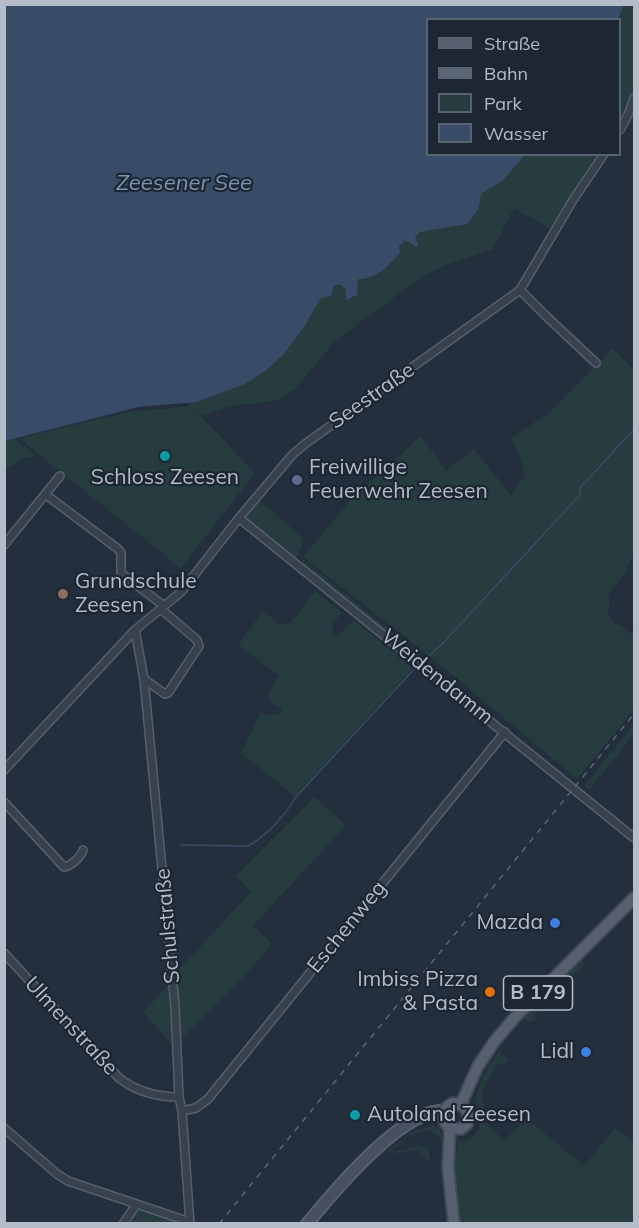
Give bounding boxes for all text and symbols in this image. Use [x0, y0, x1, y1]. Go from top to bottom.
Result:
legend [426, 18, 621, 156]
text: Straße [484, 32, 540, 55]
text: Bahn [484, 62, 528, 85]
text: Park [484, 92, 522, 115]
text: Wasser [484, 122, 548, 145]
water label: Zeesener See [116, 170, 252, 196]
street label: Seestraße [324, 357, 420, 435]
marker: Schloss Zeesen [158, 449, 172, 463]
place label: Freiwillige Feuerwehr Zeesen [309, 455, 488, 505]
place label: Schloss Zeesen [91, 465, 239, 491]
marker: Freiwillige Feuerwehr Zeesen [290, 473, 304, 487]
place label: Grundschule Zeesen [75, 569, 197, 619]
marker: Grundschule Zeesen [56, 587, 70, 601]
street label: Weidendamm [376, 624, 498, 730]
street label: Schulstraße [150, 867, 186, 985]
street label: Eschenweg [302, 876, 392, 978]
place label: Mazda [476, 910, 543, 936]
marker: Mazda [548, 916, 562, 930]
place label: Imbiss Pizza & Pasta [357, 967, 478, 1017]
street label: Ulmenstraße [19, 972, 123, 1080]
road number: B 179 [504, 976, 572, 1010]
marker: Imbiss Pizza & Pasta [483, 985, 497, 999]
place label: Lidl [540, 1039, 574, 1065]
marker: Lidl [579, 1045, 593, 1059]
place label: Autoland Zeesen [367, 1102, 531, 1128]
marker: Autoland Zeesen [348, 1108, 362, 1122]

